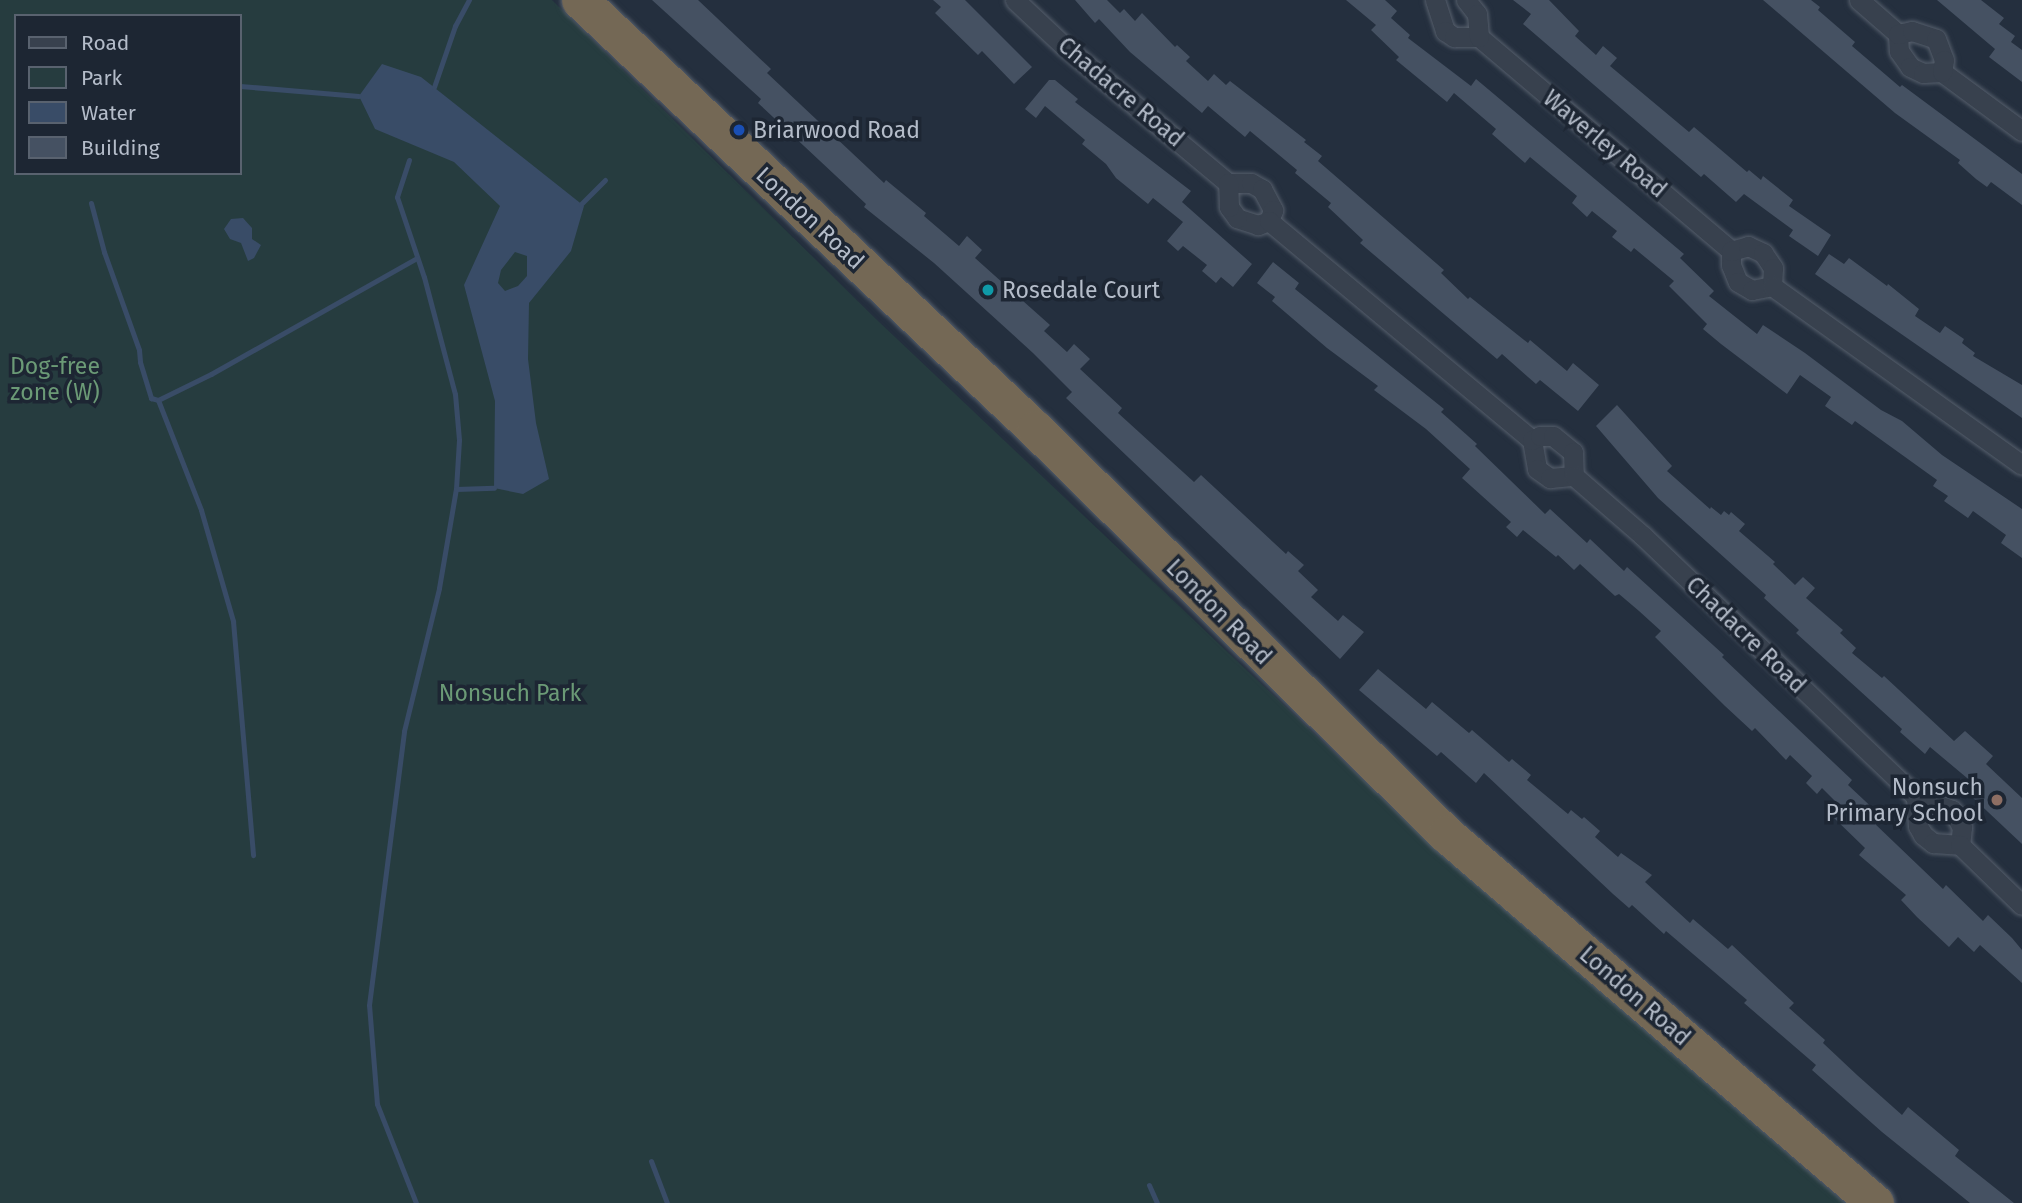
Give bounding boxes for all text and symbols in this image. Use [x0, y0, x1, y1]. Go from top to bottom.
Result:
legend [14, 14, 242, 175]
text: Road [81, 30, 129, 56]
street label: Chadacre Road [1052, 31, 1190, 153]
text: Park [81, 65, 122, 91]
street label: Waverley Road [1538, 84, 1672, 204]
text: Water [81, 100, 136, 126]
place label: Briarwood Road [753, 116, 920, 144]
marker: Briarwood Road [731, 122, 747, 138]
text: Building [81, 135, 160, 161]
street label: London Road [750, 161, 870, 275]
place label: Rosedale Court [1002, 276, 1160, 304]
marker: Rosedale Court [980, 282, 996, 298]
park label: Dog-free zone (W) [10, 352, 100, 406]
street label: London Road [1161, 554, 1277, 670]
street label: Chadacre Road [1680, 571, 1812, 699]
park label: Nonsuch Park [439, 679, 581, 707]
place label: Nonsuch Primary School [1826, 773, 1983, 827]
marker: Nonsuch Primary School [1989, 792, 2005, 808]
street label: London Road [1574, 940, 1696, 1052]

